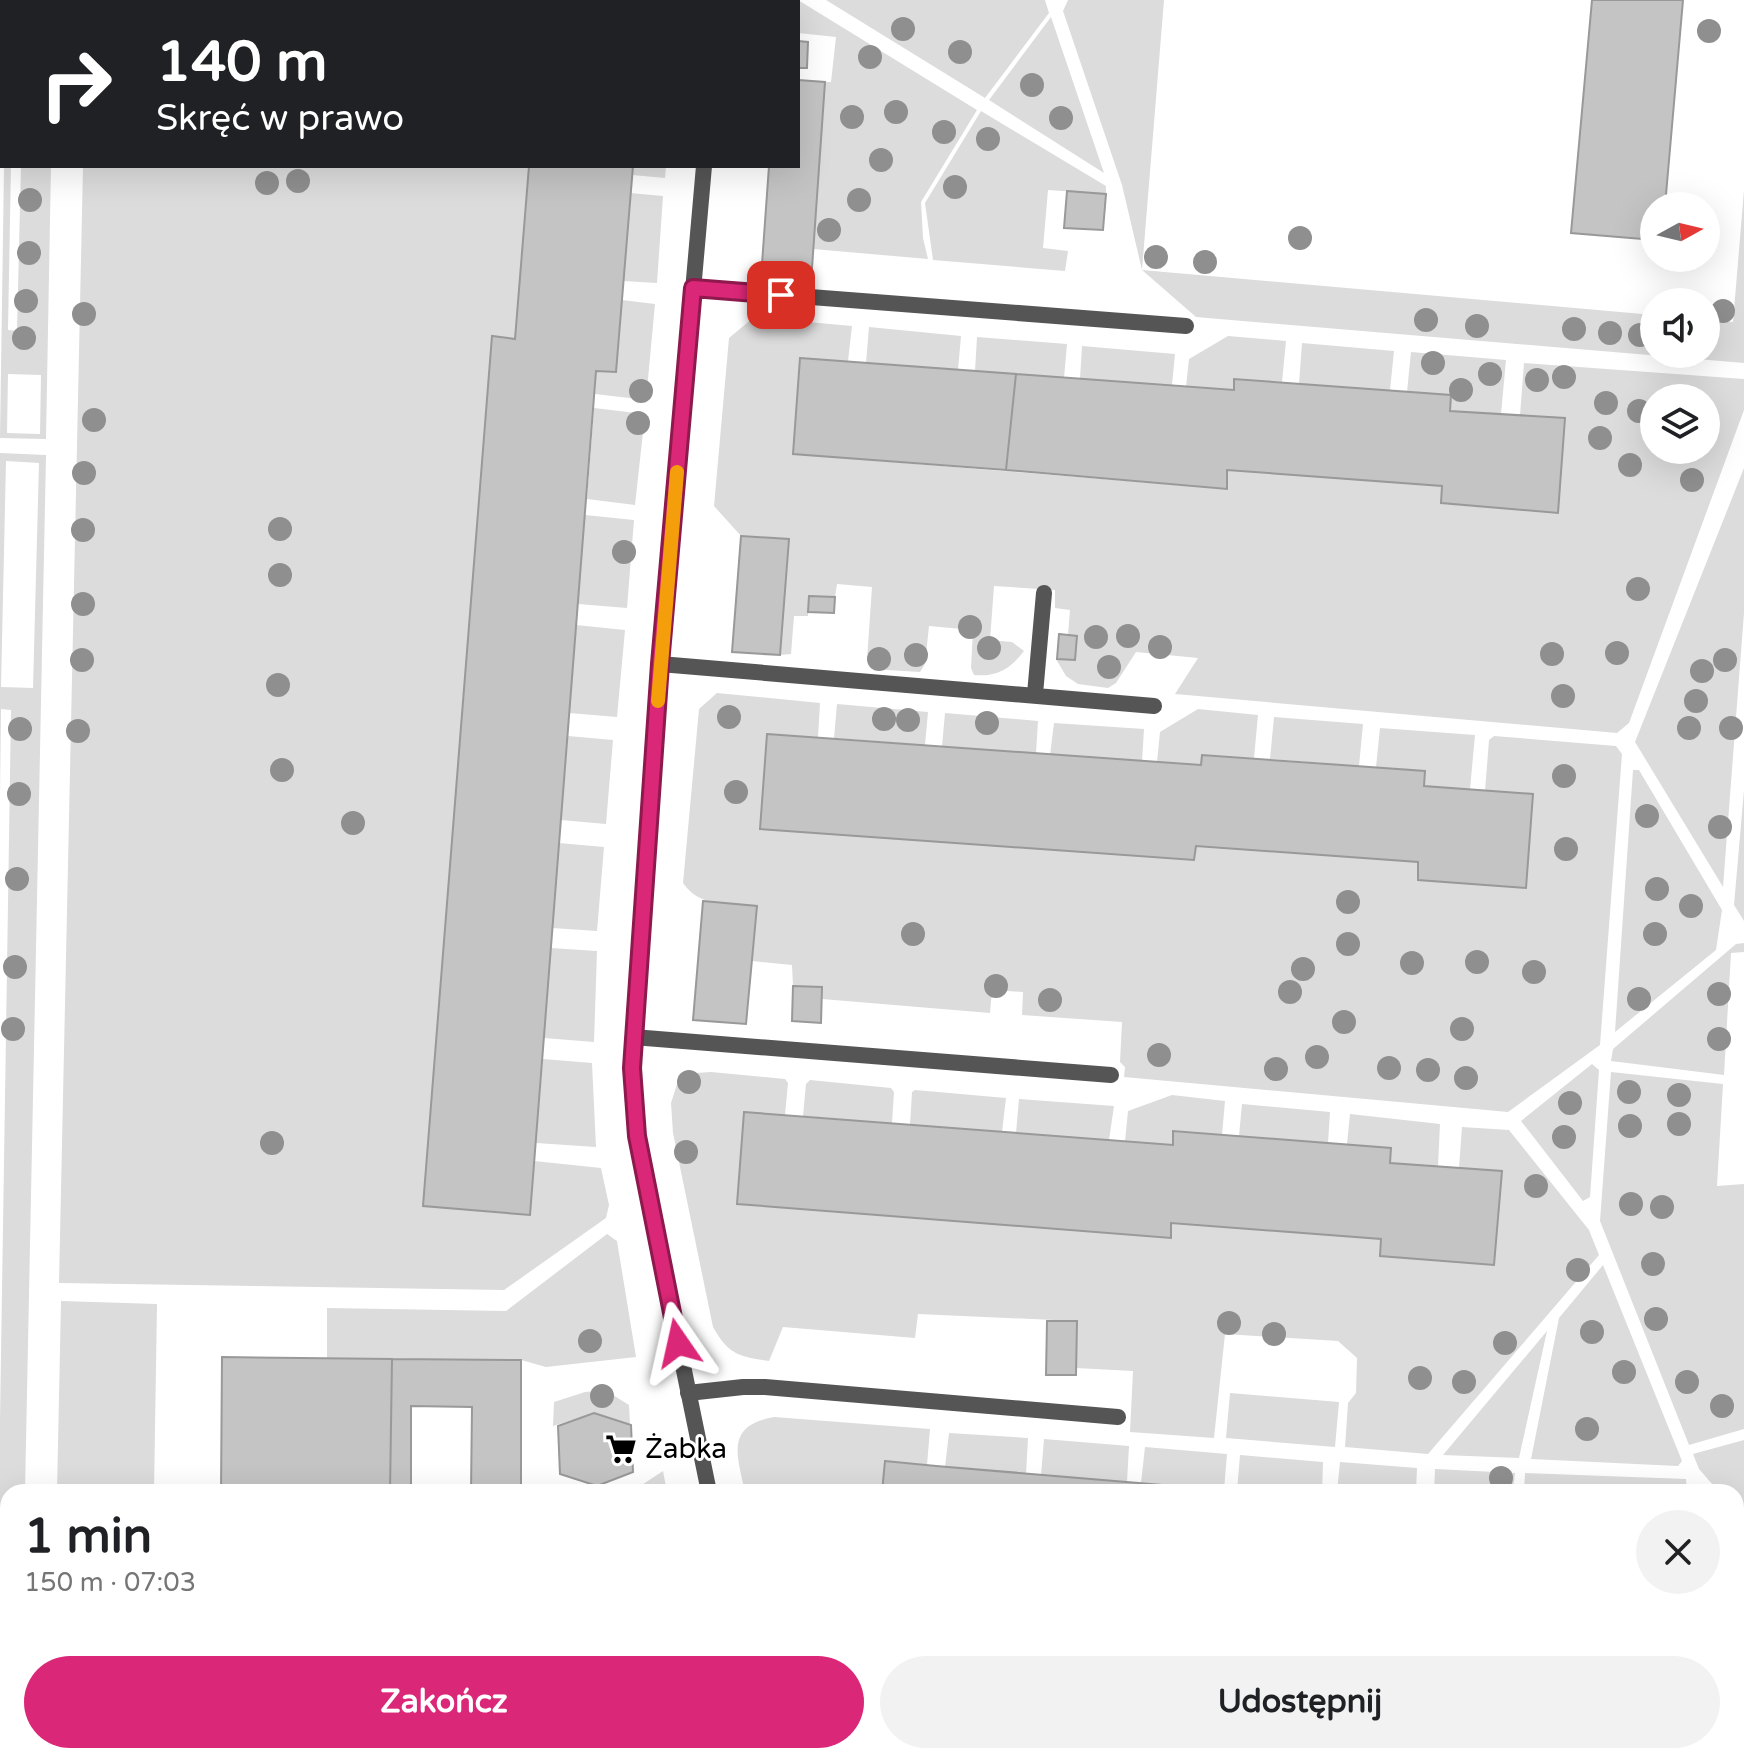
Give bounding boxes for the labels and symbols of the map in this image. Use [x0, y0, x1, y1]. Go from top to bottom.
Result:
north arrow [1640, 192, 1720, 272]
pin [747, 261, 815, 329]
position arrow [636, 1301, 720, 1385]
supermarket icon: Żabka [604, 1432, 638, 1466]
place label: Żabka [645, 1432, 727, 1466]

